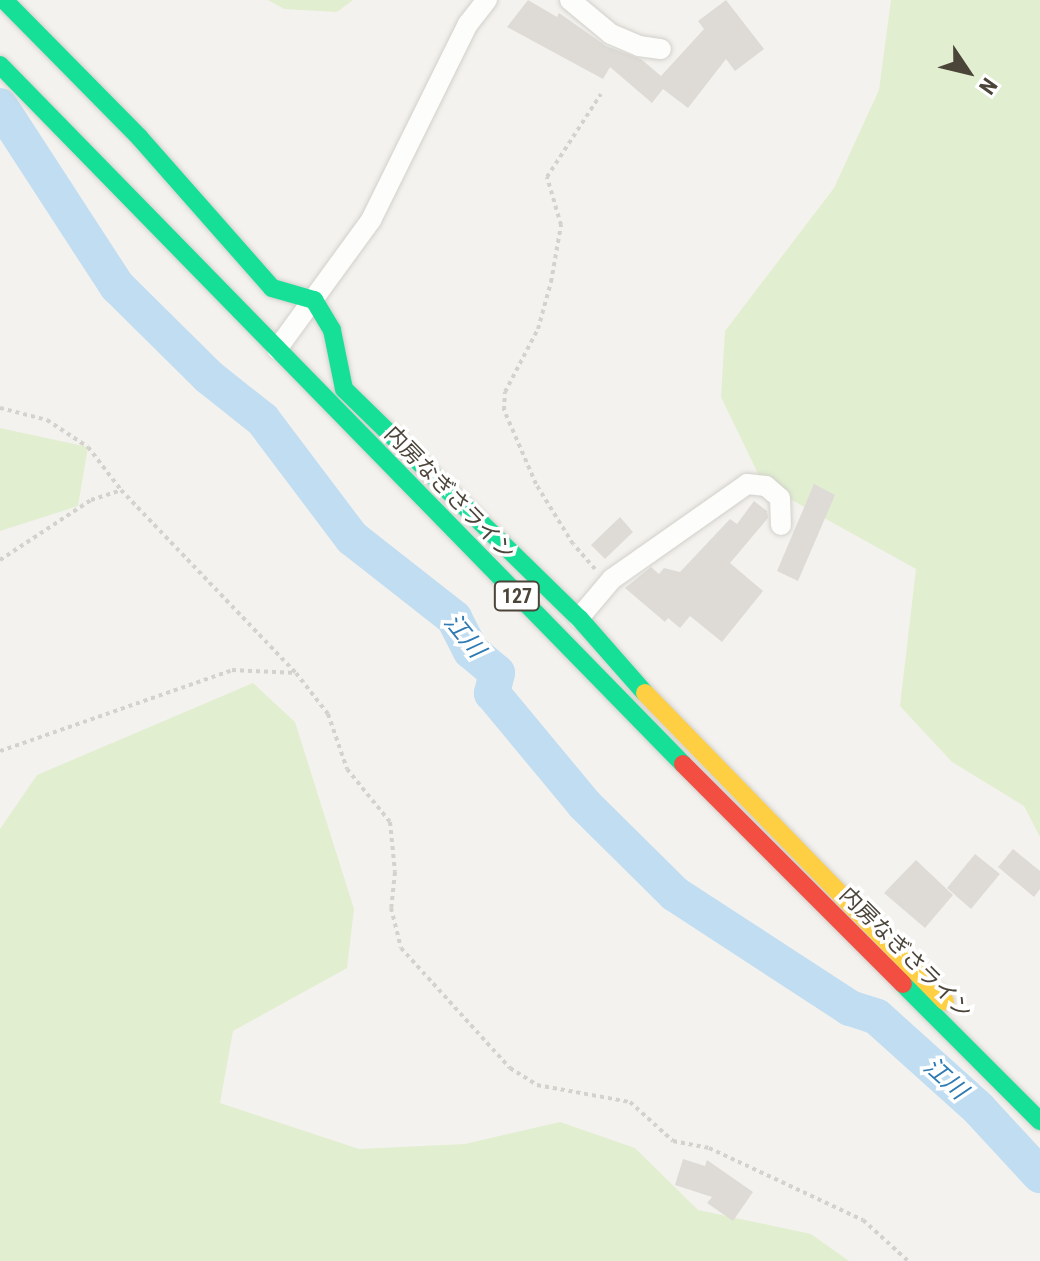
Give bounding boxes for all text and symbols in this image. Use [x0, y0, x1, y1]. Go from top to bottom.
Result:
north arrow [928, 32, 1008, 112]
text: N [974, 73, 1002, 99]
street label: 内房なぎさライン [379, 421, 521, 565]
road number: 127 [493, 580, 541, 612]
water label: 江川 [438, 608, 490, 664]
street label: 内房なぎさライン [834, 881, 978, 1025]
water label: 江川 [918, 1052, 972, 1106]

